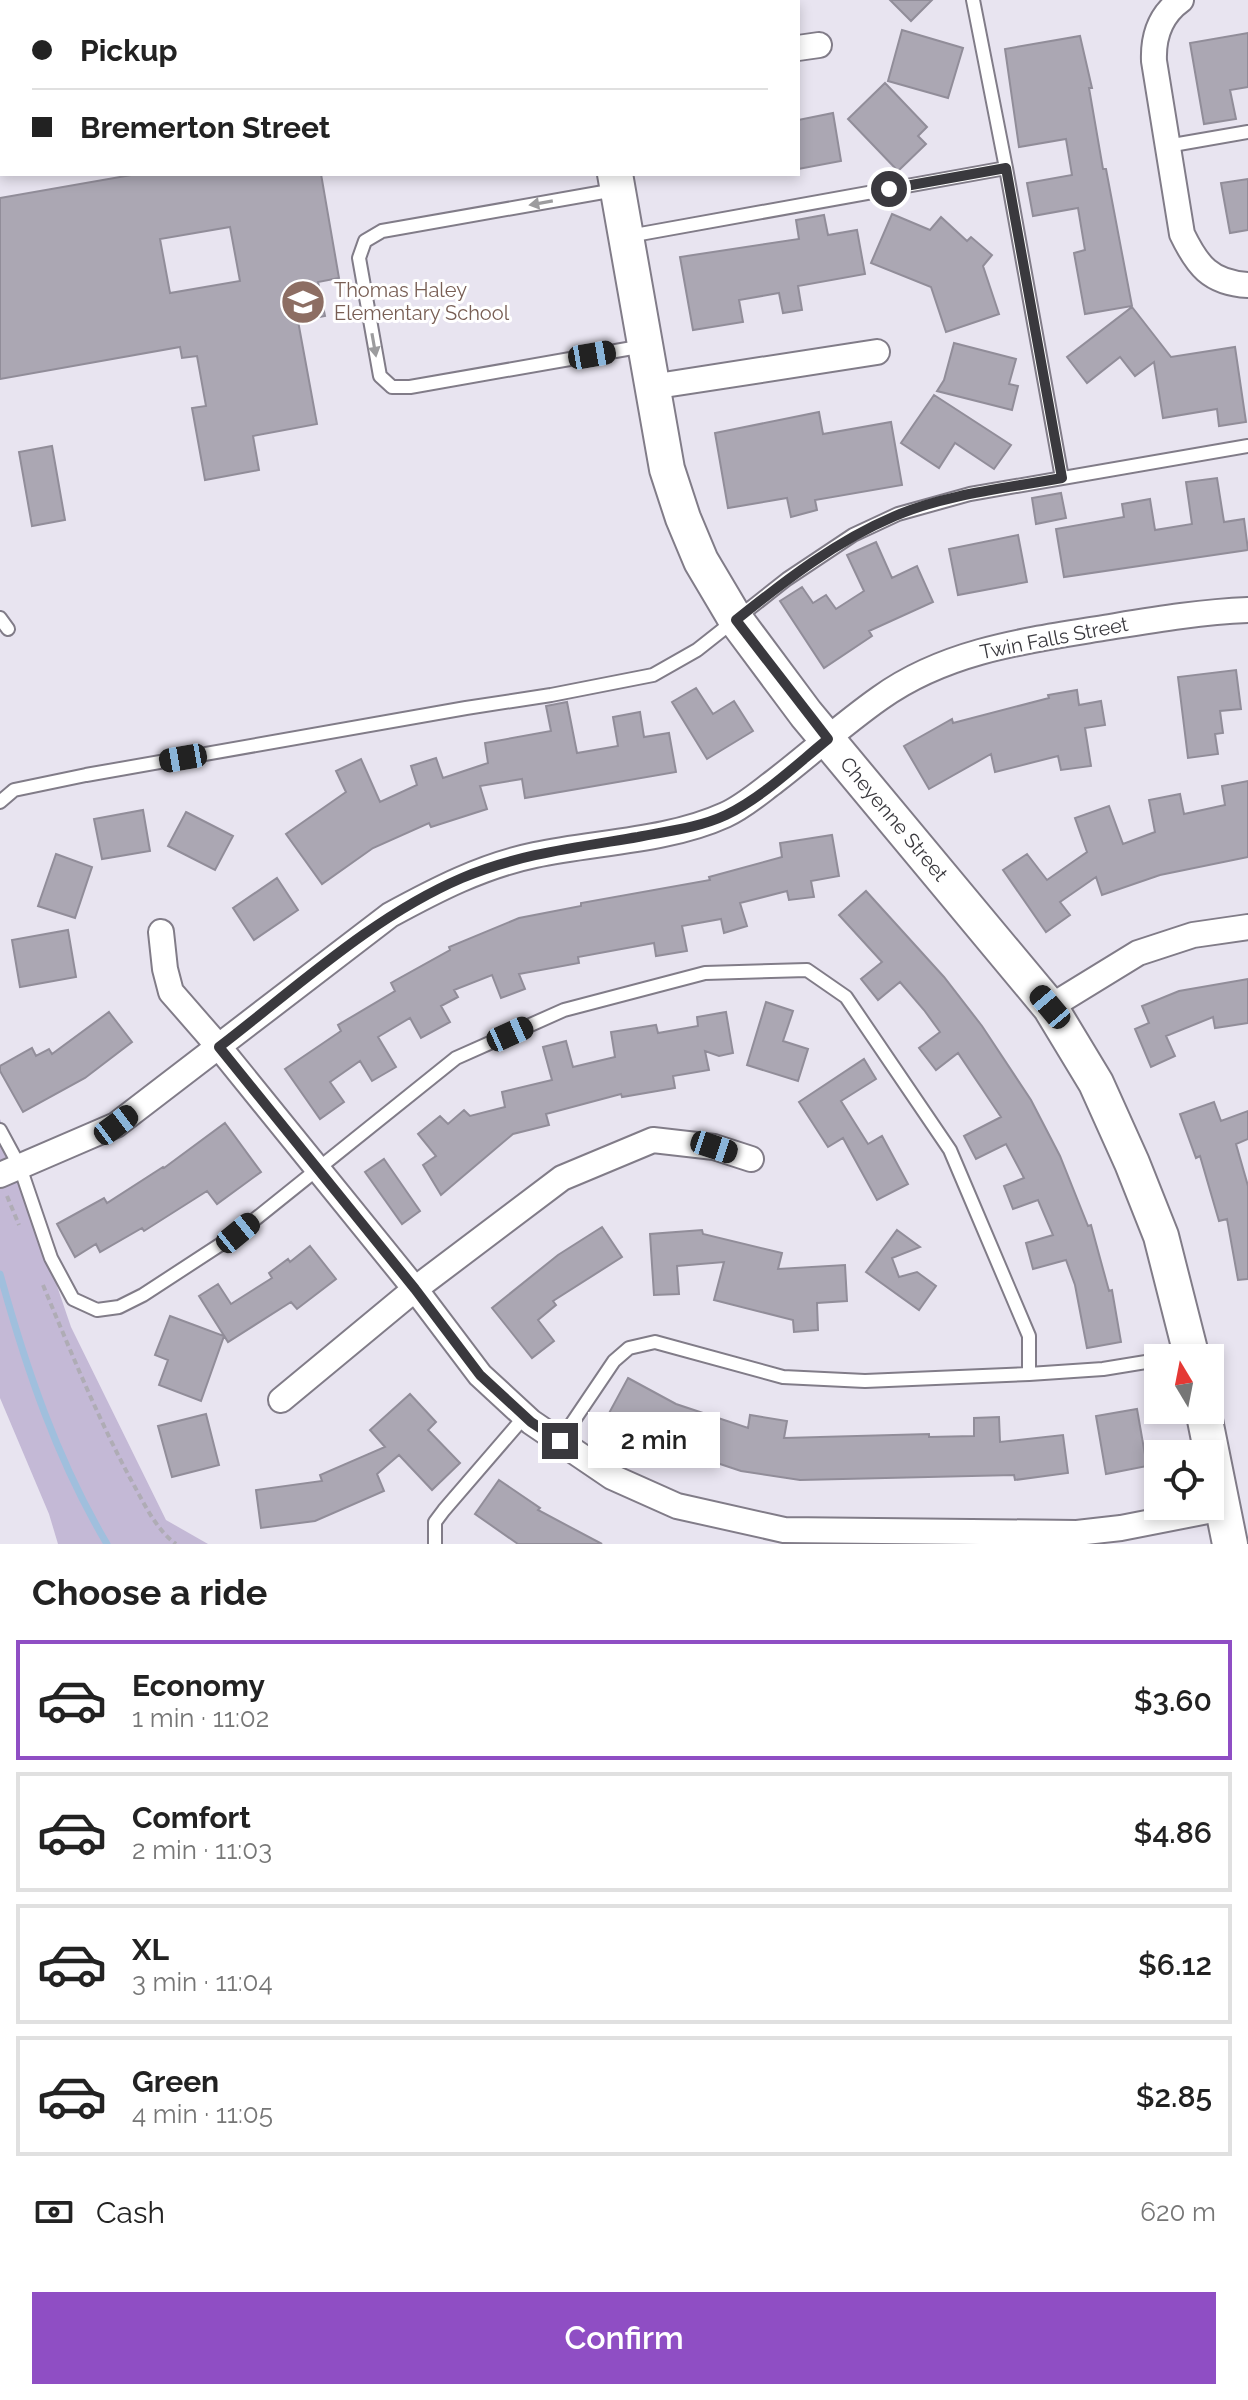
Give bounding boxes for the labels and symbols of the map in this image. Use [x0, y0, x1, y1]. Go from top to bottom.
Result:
route start [871, 171, 907, 207]
one-way arrow [528, 197, 553, 210]
school or university icon: Thomas Haley Elementary School [279, 278, 327, 326]
place label: Thomas Haley Elementary School [334, 278, 510, 325]
one-way arrow [369, 333, 381, 358]
car [566, 339, 618, 371]
street label: Twin Falls Street [978, 612, 1130, 664]
car [157, 742, 209, 774]
street label: Cheyenne Street [835, 752, 953, 886]
car [1025, 981, 1075, 1033]
car [483, 1013, 537, 1055]
car [90, 1101, 142, 1149]
car [687, 1128, 741, 1166]
car [212, 1209, 264, 1257]
north arrow [1144, 1344, 1224, 1424]
callout: 2 min [588, 1413, 720, 1469]
route end [542, 1423, 578, 1459]

